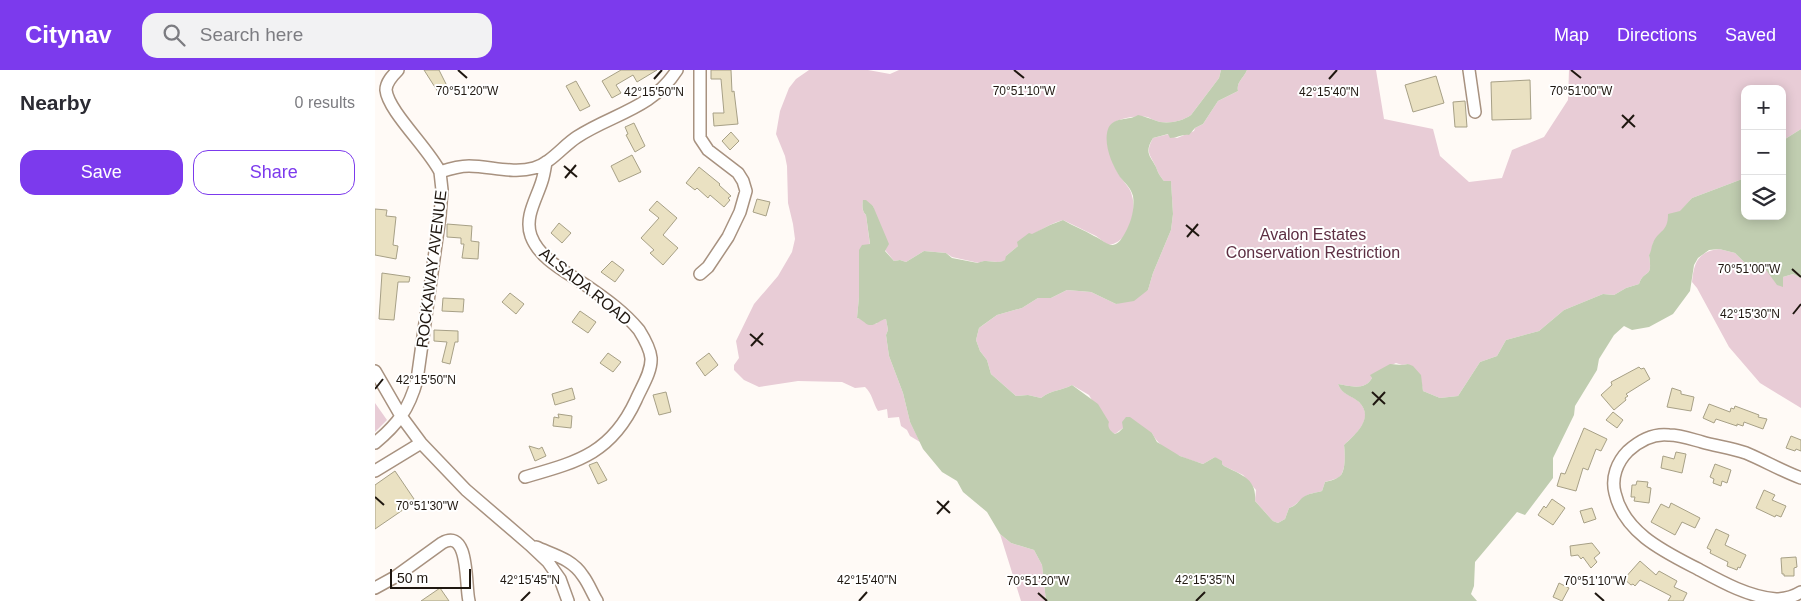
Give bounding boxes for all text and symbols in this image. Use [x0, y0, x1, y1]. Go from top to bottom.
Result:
search box [142, 13, 492, 58]
text: Citynav [25, 21, 112, 48]
icon: search [160, 21, 188, 49]
text: Search here [200, 24, 303, 45]
text: Map [1554, 25, 1589, 45]
text: Directions [1617, 25, 1697, 45]
text: Saved [1725, 25, 1776, 45]
text: 70°51'20"W [436, 84, 499, 98]
text: 70°51'10"W [993, 84, 1056, 98]
text: 70°51'00"W [1550, 84, 1613, 98]
text: 42°15'50"N [624, 85, 684, 99]
text: 42°15'40"N [1299, 85, 1359, 99]
map controls [1741, 85, 1786, 220]
button: + [1741, 85, 1786, 130]
text: Nearby [20, 91, 91, 114]
text: 0 results [295, 94, 355, 111]
button: − [1741, 130, 1786, 175]
button: Save [20, 150, 183, 195]
button: Share [193, 150, 355, 195]
button: layers [1741, 175, 1786, 220]
street label: ROCKAWAY AVENUE [413, 189, 450, 349]
park label: Avalon Estates Conservation Restriction [1226, 226, 1400, 261]
street label: ALSADA ROAD [536, 244, 635, 329]
text: 70°51'00"W [1718, 262, 1781, 276]
text: 42°15'30"N [1720, 307, 1780, 321]
text: 42°15'50"N [396, 373, 456, 387]
text: 70°51'30"W [396, 499, 459, 513]
scale bar [390, 566, 471, 589]
text: 50 m [397, 570, 428, 586]
text: 42°15'45"N [500, 573, 560, 587]
text: 42°15'40"N [837, 573, 897, 587]
text: 42°15'35"N [1175, 573, 1235, 587]
text: 70°51'20"W [1007, 574, 1070, 588]
text: 70°51'10"W [1564, 574, 1627, 588]

